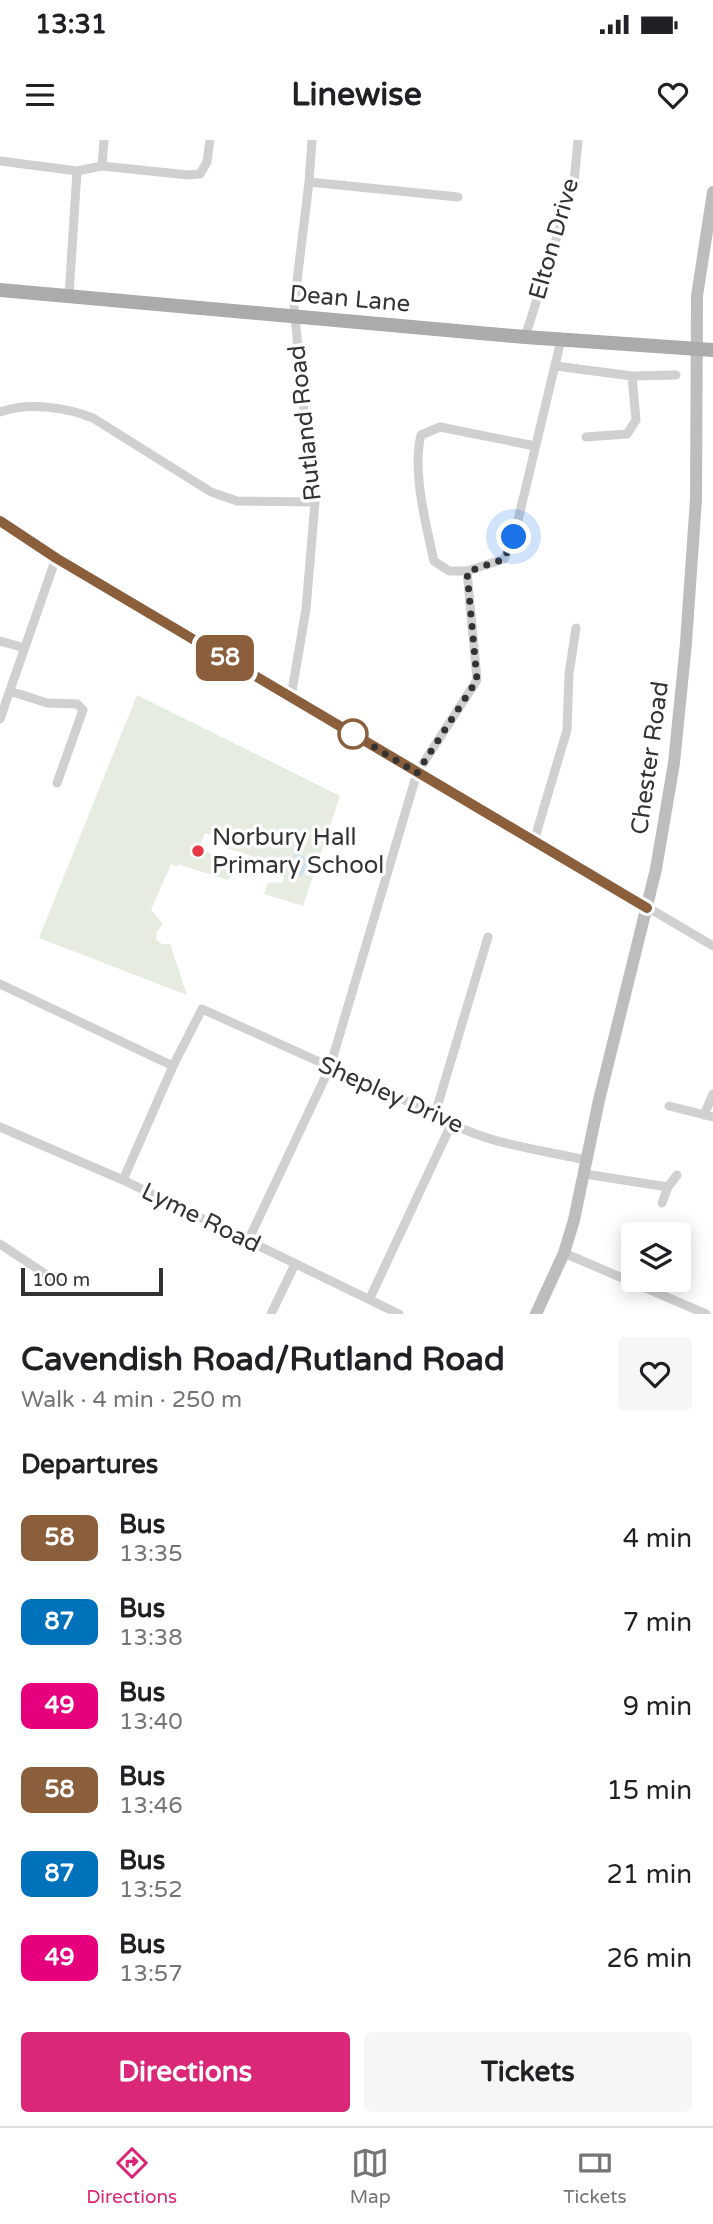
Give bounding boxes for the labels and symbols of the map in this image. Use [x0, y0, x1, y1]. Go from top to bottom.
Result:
street label: Elton Drive [523, 175, 585, 303]
street label: Dean Lane [288, 279, 412, 319]
street label: Rutland Road [282, 344, 328, 502]
your location [496, 519, 531, 554]
line badge: 58 [194, 635, 256, 681]
street label: Chester Road [625, 679, 675, 837]
unlabelled marker [338, 719, 368, 749]
place label: Norbury Hall Primary School [212, 823, 384, 880]
marker: Norbury Hall Primary School [190, 843, 206, 859]
street label: Shepley Drive [314, 1050, 468, 1140]
street label: Lyme Road [137, 1177, 265, 1259]
scale bar [21, 1265, 163, 1297]

